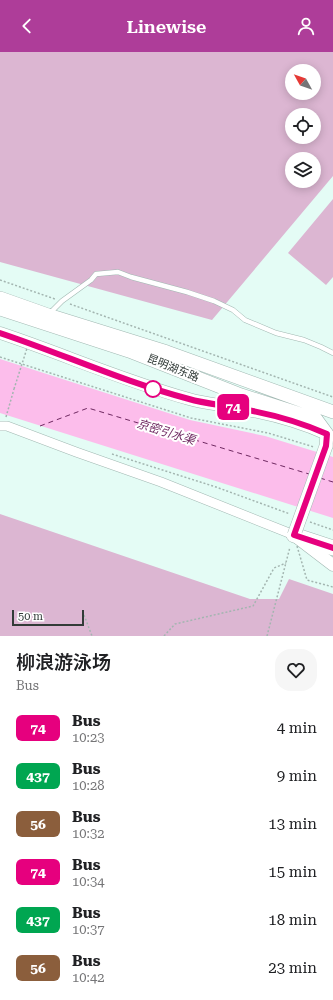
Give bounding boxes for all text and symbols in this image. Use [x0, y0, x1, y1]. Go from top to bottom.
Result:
icon: back [16, 15, 38, 37]
icon: person [295, 15, 317, 37]
text: Linewise [127, 16, 206, 37]
north arrow [285, 64, 321, 100]
map controls [285, 64, 321, 188]
button: locate [285, 108, 321, 144]
button: layers [285, 152, 321, 188]
street label: 昆明湖东路 [145, 352, 201, 384]
unlabelled marker [144, 380, 162, 398]
line badge: 74 [215, 394, 251, 420]
text: 74 [225, 399, 241, 415]
water label: 京密引水渠 [135, 417, 199, 448]
scale bar [12, 608, 84, 627]
text: 50 m [18, 610, 43, 623]
button: heart [275, 649, 317, 691]
text: 柳浪游泳场 [16, 651, 111, 674]
text: Bus [16, 678, 39, 693]
text: Bus [72, 712, 100, 730]
text: 4 min [277, 719, 317, 737]
text: 74 [30, 720, 46, 736]
text: 10:23 [72, 730, 104, 745]
text: Bus [72, 760, 100, 778]
text: 9 min [277, 767, 317, 785]
text: 437 [26, 768, 50, 784]
text: 10:28 [72, 778, 104, 793]
text: Bus [72, 808, 100, 826]
text: 13 min [268, 815, 317, 833]
text: 56 [30, 816, 46, 832]
text: 10:32 [72, 826, 104, 841]
text: Bus [72, 856, 100, 874]
text: 15 min [268, 863, 317, 881]
text: 74 [30, 864, 46, 880]
text: 10:34 [72, 874, 104, 889]
text: Bus [72, 904, 100, 922]
text: 18 min [268, 911, 317, 929]
text: 437 [26, 912, 50, 928]
text: 10:37 [72, 922, 104, 937]
text: Bus [72, 952, 100, 970]
text: 23 min [268, 959, 317, 977]
text: 56 [30, 960, 46, 976]
text: 10:42 [72, 970, 104, 985]

